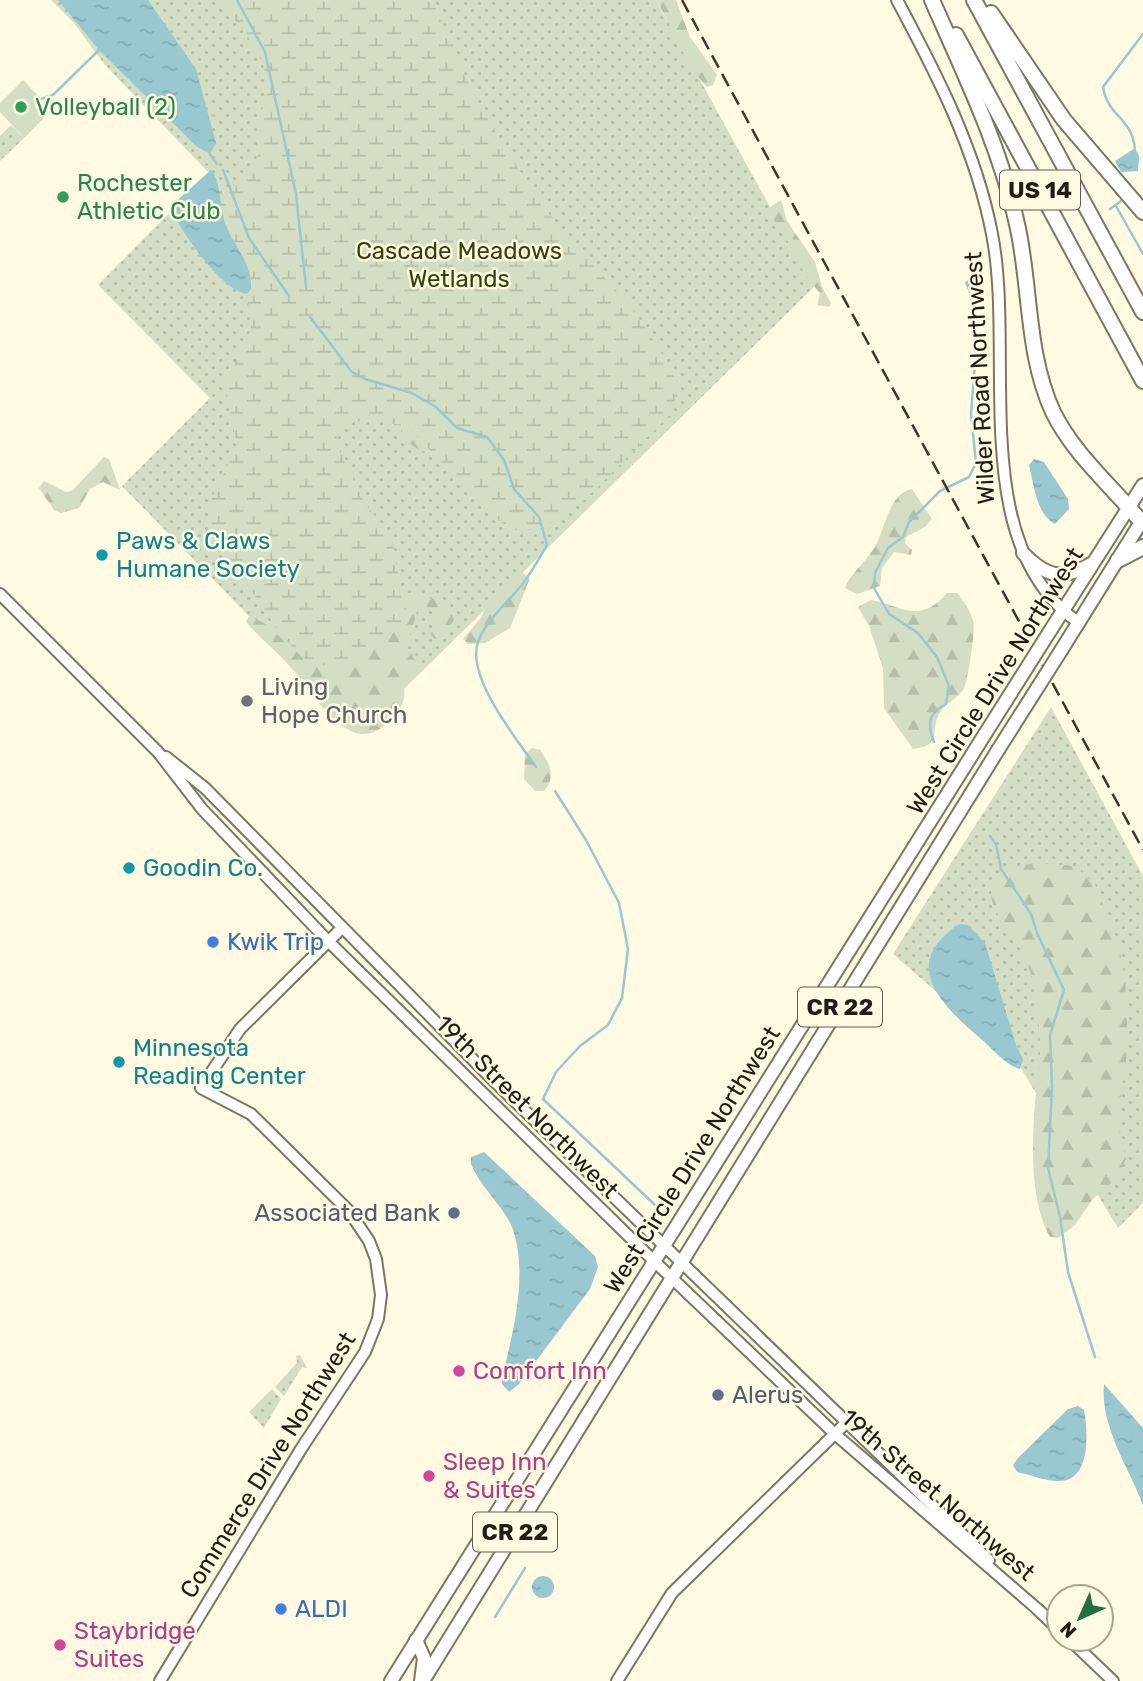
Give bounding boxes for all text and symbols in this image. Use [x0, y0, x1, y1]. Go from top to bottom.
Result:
place label: Volleyball (2) [35, 93, 176, 121]
marker: Volleyball (2) [13, 99, 29, 115]
place label: Rochester Athletic Club [77, 169, 221, 225]
road number: US 14 [1000, 170, 1080, 210]
marker: Rochester Athletic Club [55, 189, 71, 205]
park label: Cascade Meadows Wetlands [356, 237, 562, 293]
street label: Wilder Road Northwest [959, 251, 1001, 505]
place label: Paws & Claws Humane Society [116, 527, 300, 583]
street label: West Circle Drive Northwest [901, 542, 1089, 820]
marker: Paws & Claws Humane Society [94, 547, 110, 563]
place label: Living Hope Church [261, 673, 407, 729]
marker: Living Hope Church [239, 693, 255, 709]
place label: Goodin Co. [143, 854, 263, 882]
marker: Goodin Co. [121, 860, 137, 876]
place label: Kwik Trip [227, 928, 324, 956]
marker: Kwik Trip [205, 934, 221, 950]
road number: CR 22 [798, 988, 882, 1026]
street label: 19th Street Northwest [430, 1010, 624, 1204]
street label: West Circle Drive Northwest [598, 1021, 786, 1299]
place label: Minnesota Reading Center [133, 1034, 306, 1090]
marker: Minnesota Reading Center [111, 1054, 127, 1070]
place label: Associated Bank [254, 1199, 441, 1227]
marker: Associated Bank [446, 1205, 462, 1221]
street label: Commerce Drive Northwest [174, 1327, 362, 1603]
place label: Comfort Inn [473, 1357, 607, 1385]
marker: Comfort Inn [451, 1363, 467, 1379]
place label: Alerus [732, 1381, 803, 1409]
marker: Alerus [710, 1387, 726, 1403]
street label: 19th Street Northwest [836, 1403, 1040, 1587]
place label: Sleep Inn & Suites [443, 1448, 546, 1504]
marker: Sleep Inn & Suites [421, 1468, 437, 1484]
road number: CR 22 [473, 1512, 557, 1552]
north arrow [1045, 1583, 1115, 1653]
place label: ALDI [295, 1595, 348, 1623]
marker: ALDI [273, 1601, 289, 1617]
place label: Staybridge Suites [74, 1617, 196, 1673]
text: N [1055, 1617, 1081, 1643]
marker: Staybridge Suites [52, 1637, 68, 1653]

